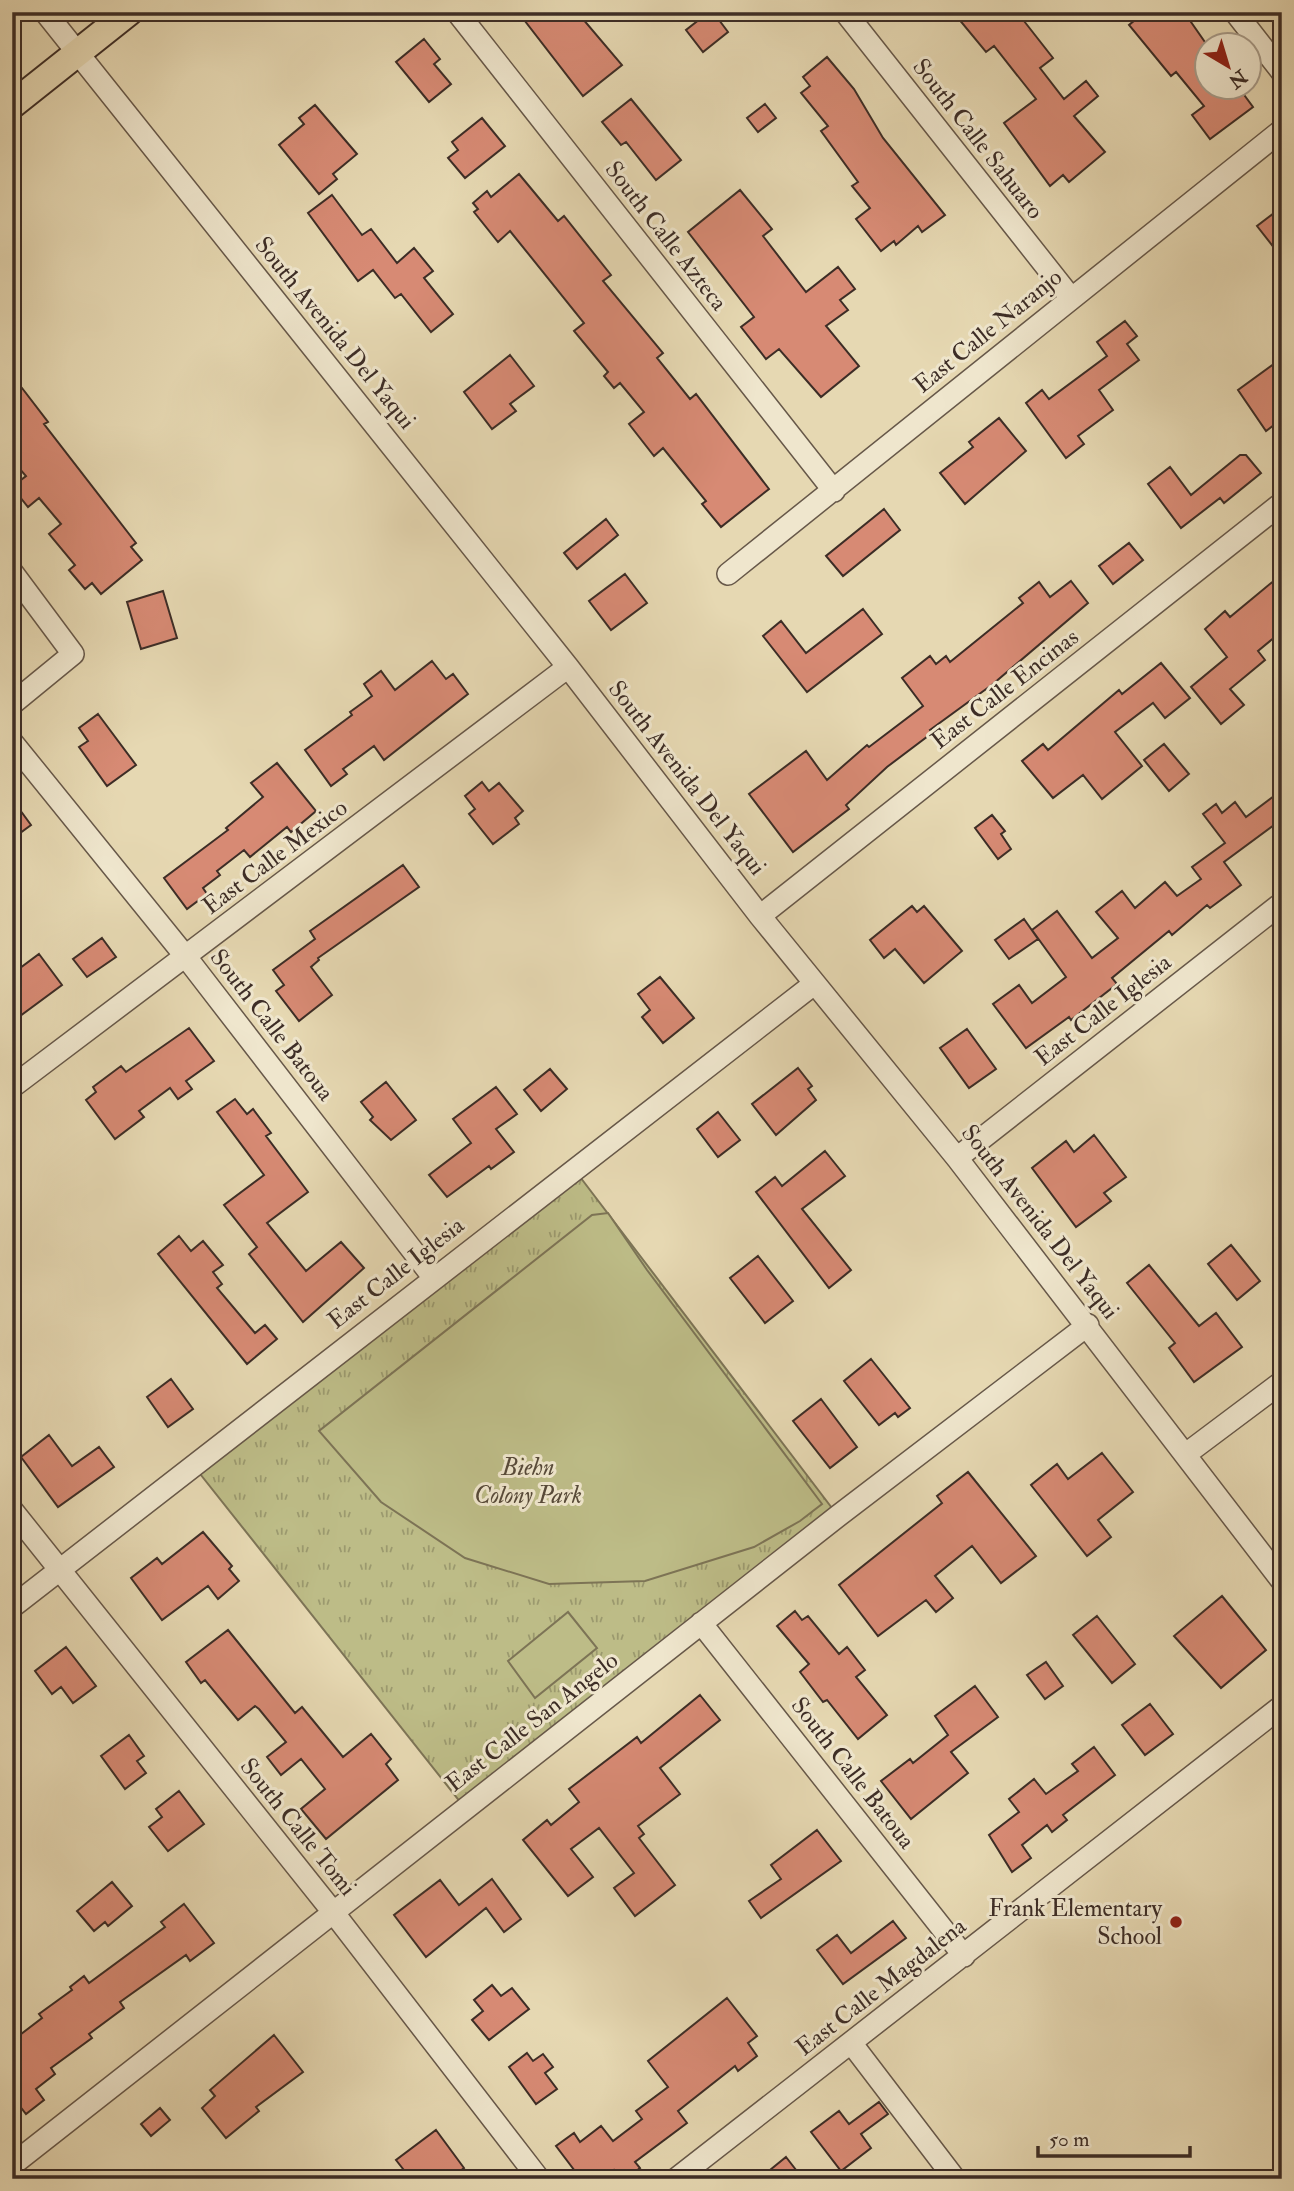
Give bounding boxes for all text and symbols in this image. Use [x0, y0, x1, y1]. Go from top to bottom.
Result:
north arrow [1192, 32, 1262, 102]
street label: South Calle Sahuaro [906, 52, 1050, 226]
text: N [1223, 63, 1253, 94]
street label: South Calle Azteca [598, 155, 735, 318]
street label: South Avenida Del Yaqui [248, 230, 422, 436]
street label: East Calle Naranjo [908, 262, 1068, 400]
street label: East Calle Encinas [925, 622, 1085, 756]
street label: South Avenida Del Yaqui [601, 674, 773, 882]
street label: East Calle Mexico [196, 792, 354, 922]
street label: South Calle Batoua [203, 943, 342, 1108]
street label: East Calle Iglesia [1028, 946, 1178, 1073]
street label: South Avenida Del Yaqui [954, 1118, 1126, 1326]
street label: East Calle Iglesia [321, 1209, 471, 1336]
park label: Biehn Colony Park [474, 1452, 582, 1511]
street label: East Calle San Angelo [440, 1645, 624, 1799]
street label: South Calle Batoua [784, 1691, 923, 1856]
street label: South Calle Tomi [233, 1752, 363, 1902]
place label: Frank Elementary School [988, 1893, 1162, 1952]
street label: East Calle Magdalena [790, 1910, 973, 2063]
marker: Frank Elementary School [1168, 1914, 1184, 1930]
scale bar [1038, 2114, 1191, 2158]
text: 50 m [1049, 2126, 1090, 2153]

